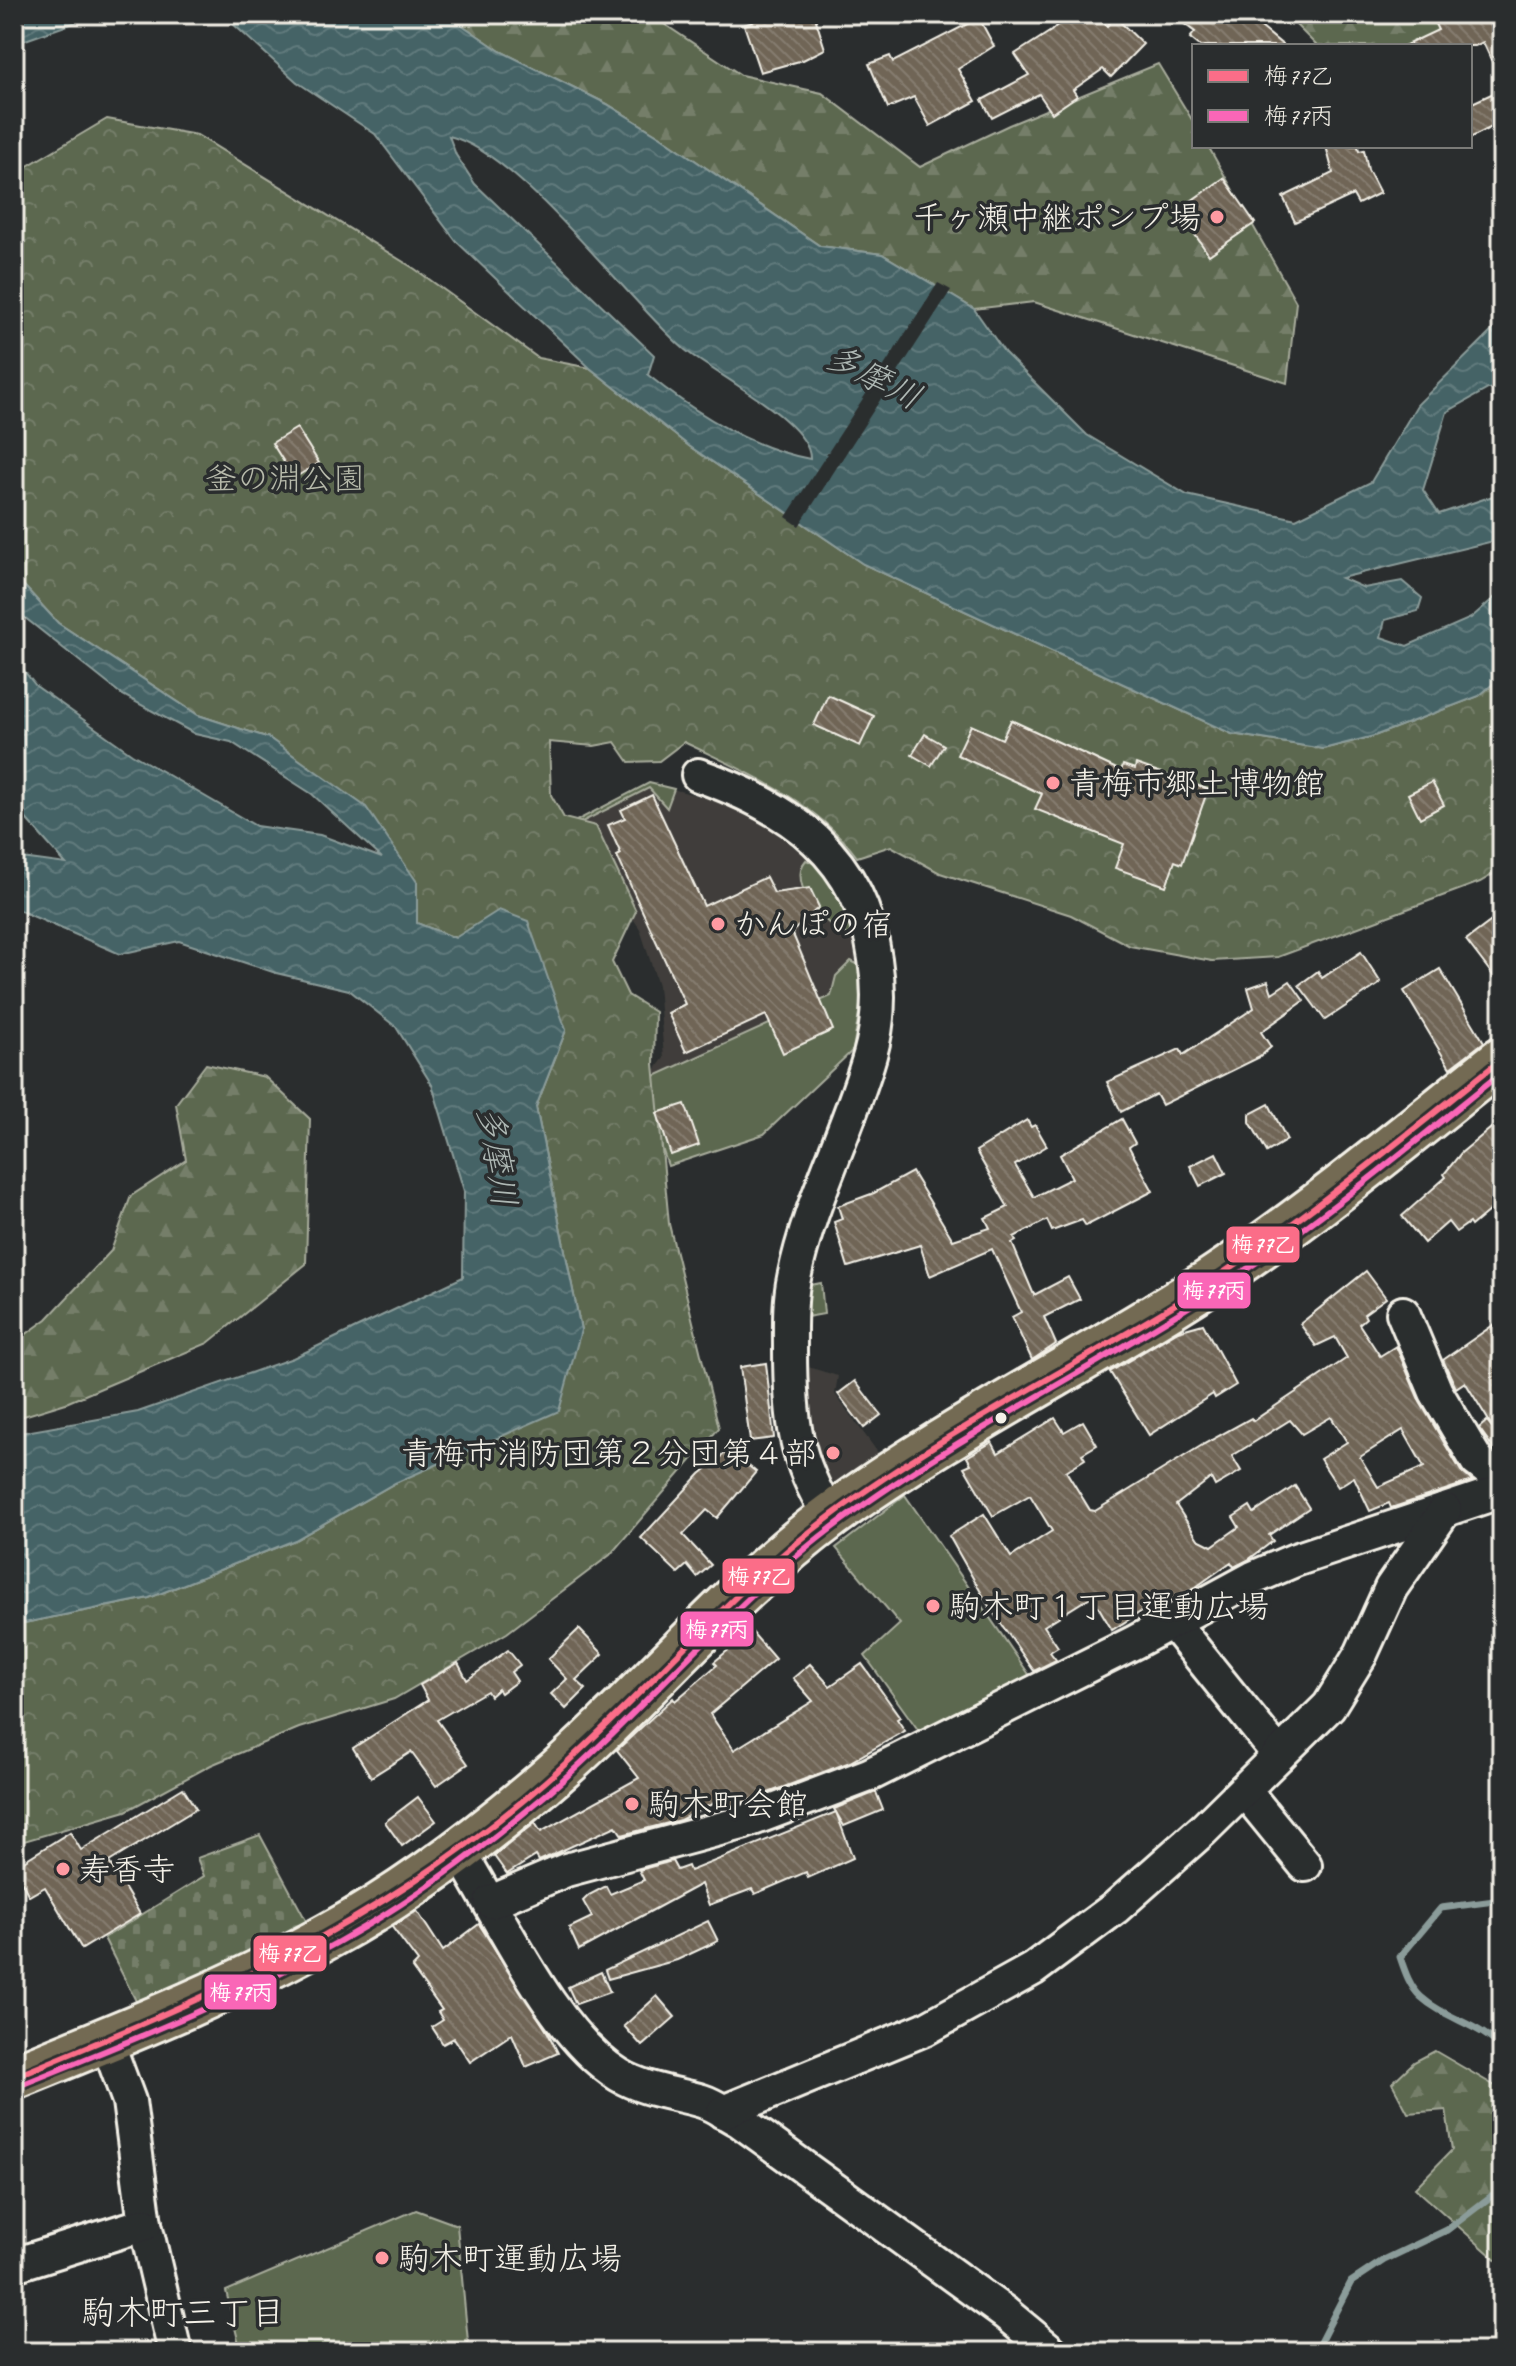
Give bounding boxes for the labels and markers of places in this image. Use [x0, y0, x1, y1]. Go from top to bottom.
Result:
place label: 千ヶ瀬中継ポンプ場 [913, 197, 1201, 238]
marker: 千ヶ瀬中継ポンプ場 [1208, 208, 1226, 226]
place label: 青梅市郷土博物館 [1069, 763, 1325, 804]
marker: 青梅市郷土博物館 [1044, 774, 1062, 792]
place label: かんぽの宿 [734, 904, 893, 945]
marker: かんぽの宿 [709, 915, 727, 933]
unlabelled marker [993, 1410, 1009, 1426]
place label: 青梅市消防団第２分団第４部 [401, 1433, 817, 1474]
marker: 青梅市消防団第２分団第４部 [824, 1444, 842, 1462]
place label: 駒木町１丁目運動広場 [949, 1586, 1269, 1627]
marker: 駒木町１丁目運動広場 [924, 1597, 942, 1615]
place label: 駒木町会館 [648, 1784, 808, 1825]
marker: 駒木町会館 [623, 1795, 641, 1813]
place label: 寿香寺 [79, 1849, 175, 1890]
marker: 寿香寺 [54, 1860, 72, 1878]
place label: 駒木町運動広場 [398, 2238, 622, 2279]
marker: 駒木町運動広場 [373, 2249, 391, 2267]

